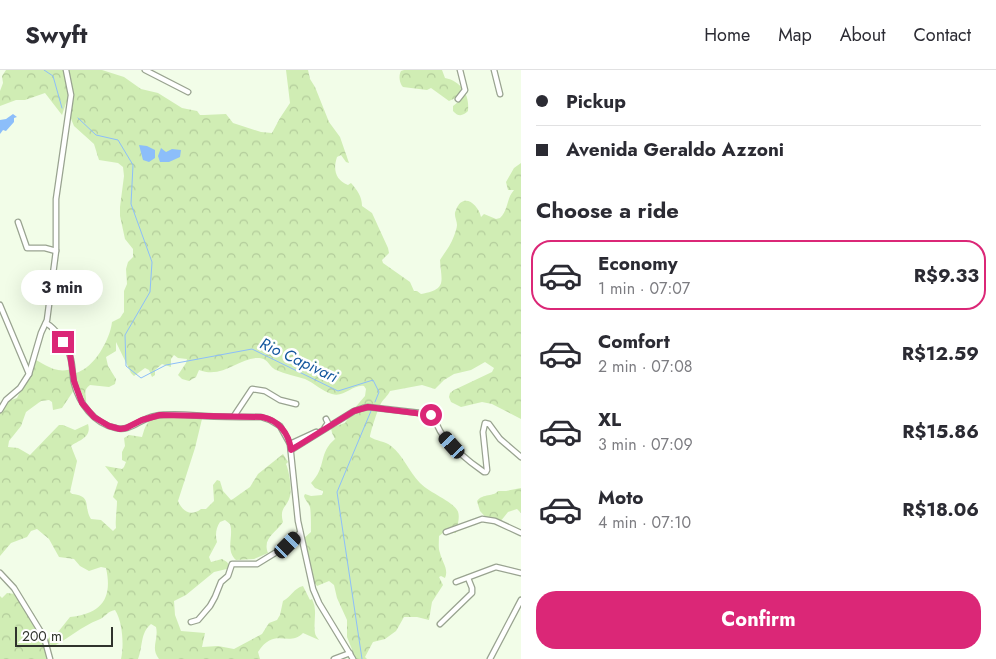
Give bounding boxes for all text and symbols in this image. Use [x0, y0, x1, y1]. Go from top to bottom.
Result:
text: Swyft [25, 17, 87, 52]
text: Home [704, 22, 750, 48]
text: Map [778, 22, 812, 48]
text: About [840, 22, 885, 48]
text: Contact [913, 22, 971, 48]
text: Pickup [566, 88, 626, 115]
text: Avenida Geraldo Azzoni [566, 136, 784, 163]
text: Choose a ride [536, 194, 679, 226]
text: Economy [598, 250, 678, 277]
icon: car [538, 253, 583, 298]
text: R$9.33 [914, 262, 979, 289]
callout: 3 min [22, 270, 104, 304]
text: 3 min [41, 276, 83, 299]
text: 1 min · 07:07 [598, 277, 690, 300]
text: Comfort [598, 328, 670, 355]
route end [52, 331, 74, 353]
icon: car [538, 331, 583, 376]
water label: Rio Capivari [256, 332, 343, 388]
text: R$12.59 [902, 340, 979, 367]
text: 2 min · 07:08 [598, 355, 692, 378]
route start [420, 404, 442, 426]
text: XL [598, 406, 621, 433]
icon: car [538, 409, 583, 454]
text: R$15.86 [902, 418, 979, 445]
car [436, 429, 467, 461]
text: 3 min · 07:09 [598, 433, 693, 456]
text: Moto [598, 484, 643, 511]
icon: car [538, 487, 583, 532]
text: R$18.06 [902, 496, 979, 523]
text: 4 min · 07:10 [598, 511, 691, 534]
car [272, 529, 303, 561]
button: Confirm [536, 591, 981, 649]
scale bar [15, 624, 112, 647]
text: 200 m [22, 626, 62, 646]

